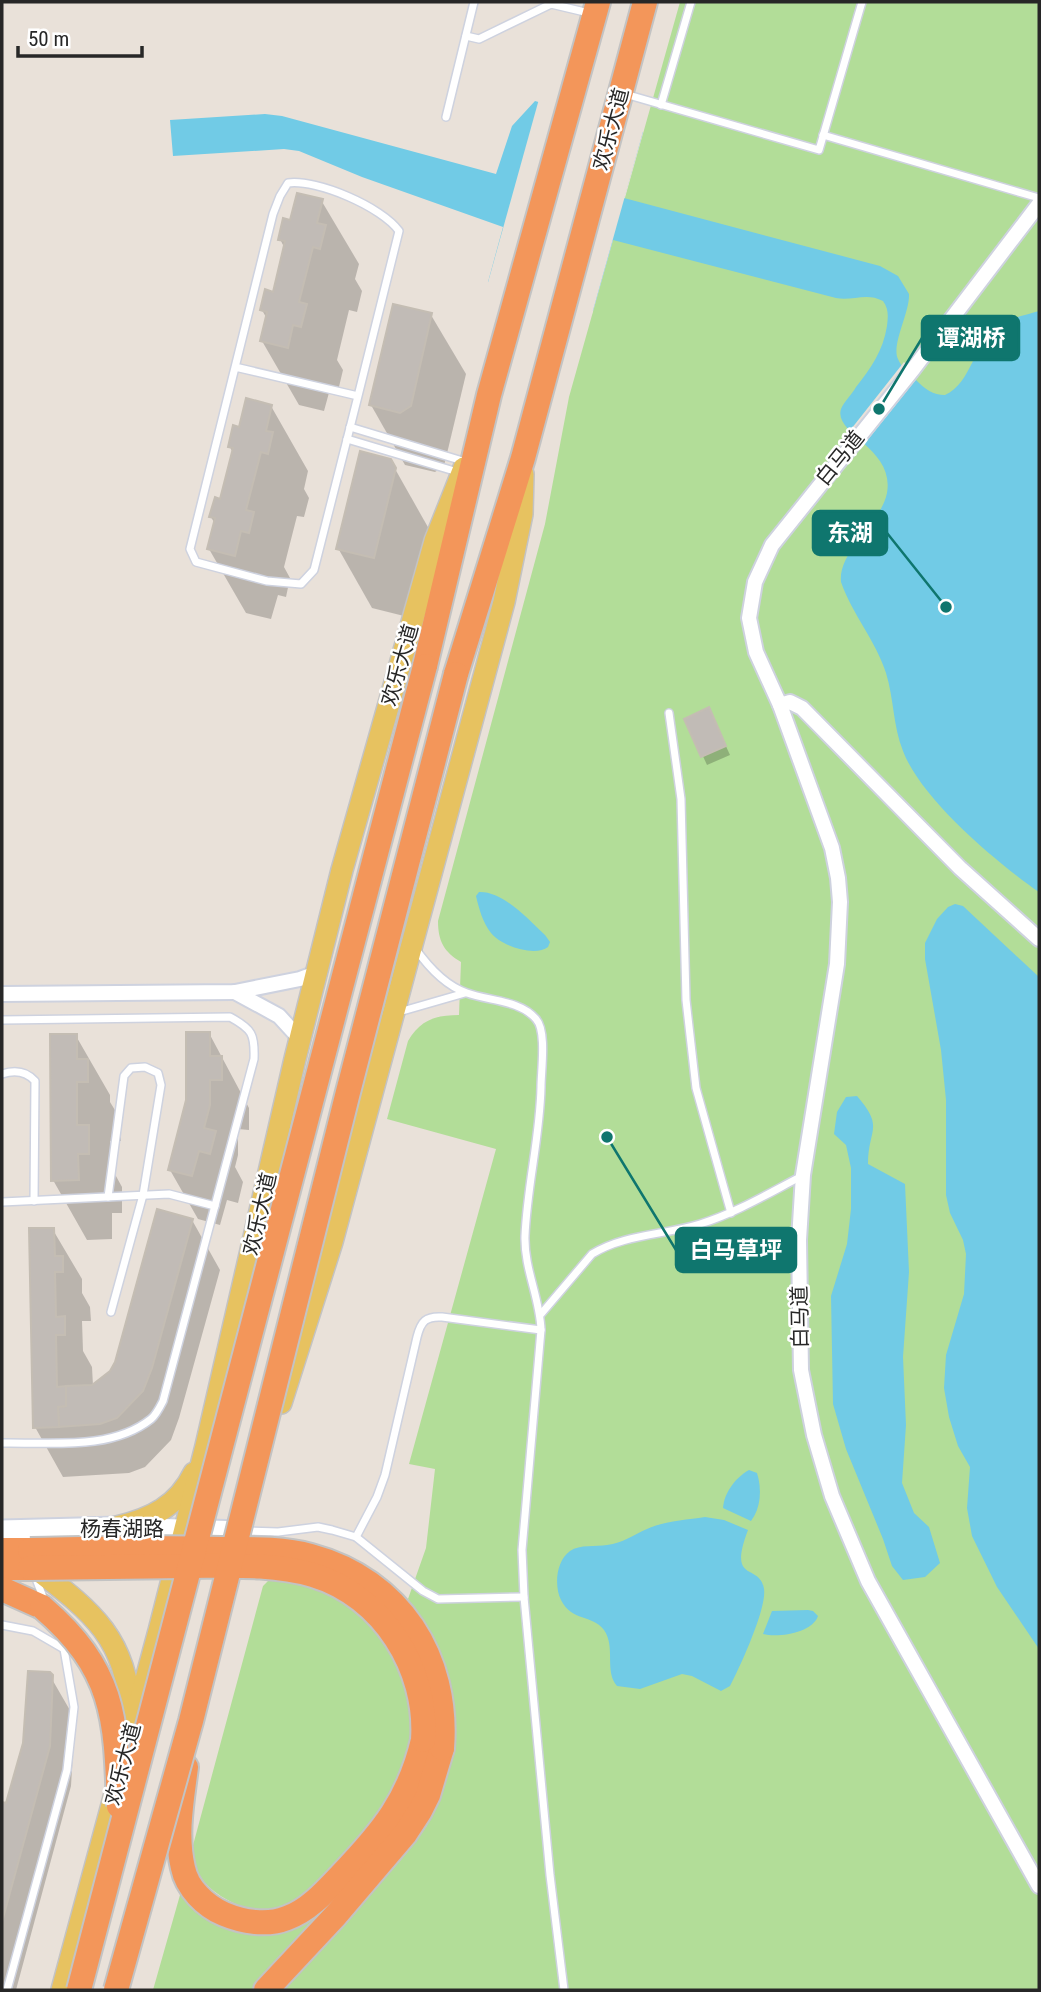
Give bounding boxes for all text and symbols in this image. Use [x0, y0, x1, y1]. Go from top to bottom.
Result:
scale bar [18, 14, 142, 58]
text: 50 m [28, 27, 69, 51]
street label: 欢乐大道 [589, 85, 633, 173]
callout: 谭湖桥 [922, 316, 1019, 360]
text: 谭湖桥 [937, 325, 1006, 352]
street label: 白马道 [811, 426, 869, 490]
callout: 东湖 [813, 511, 887, 555]
text: 东湖 [827, 520, 873, 547]
street label: 欢乐大道 [377, 621, 423, 709]
street label: 欢乐大道 [239, 1170, 281, 1258]
callout: 白马草坪 [676, 1228, 796, 1272]
text: 白马草坪 [690, 1237, 782, 1264]
street label: 白马道 [787, 1285, 813, 1349]
street label: 杨春湖路 [80, 1517, 164, 1541]
street label: 欢乐大道 [101, 1720, 145, 1808]

